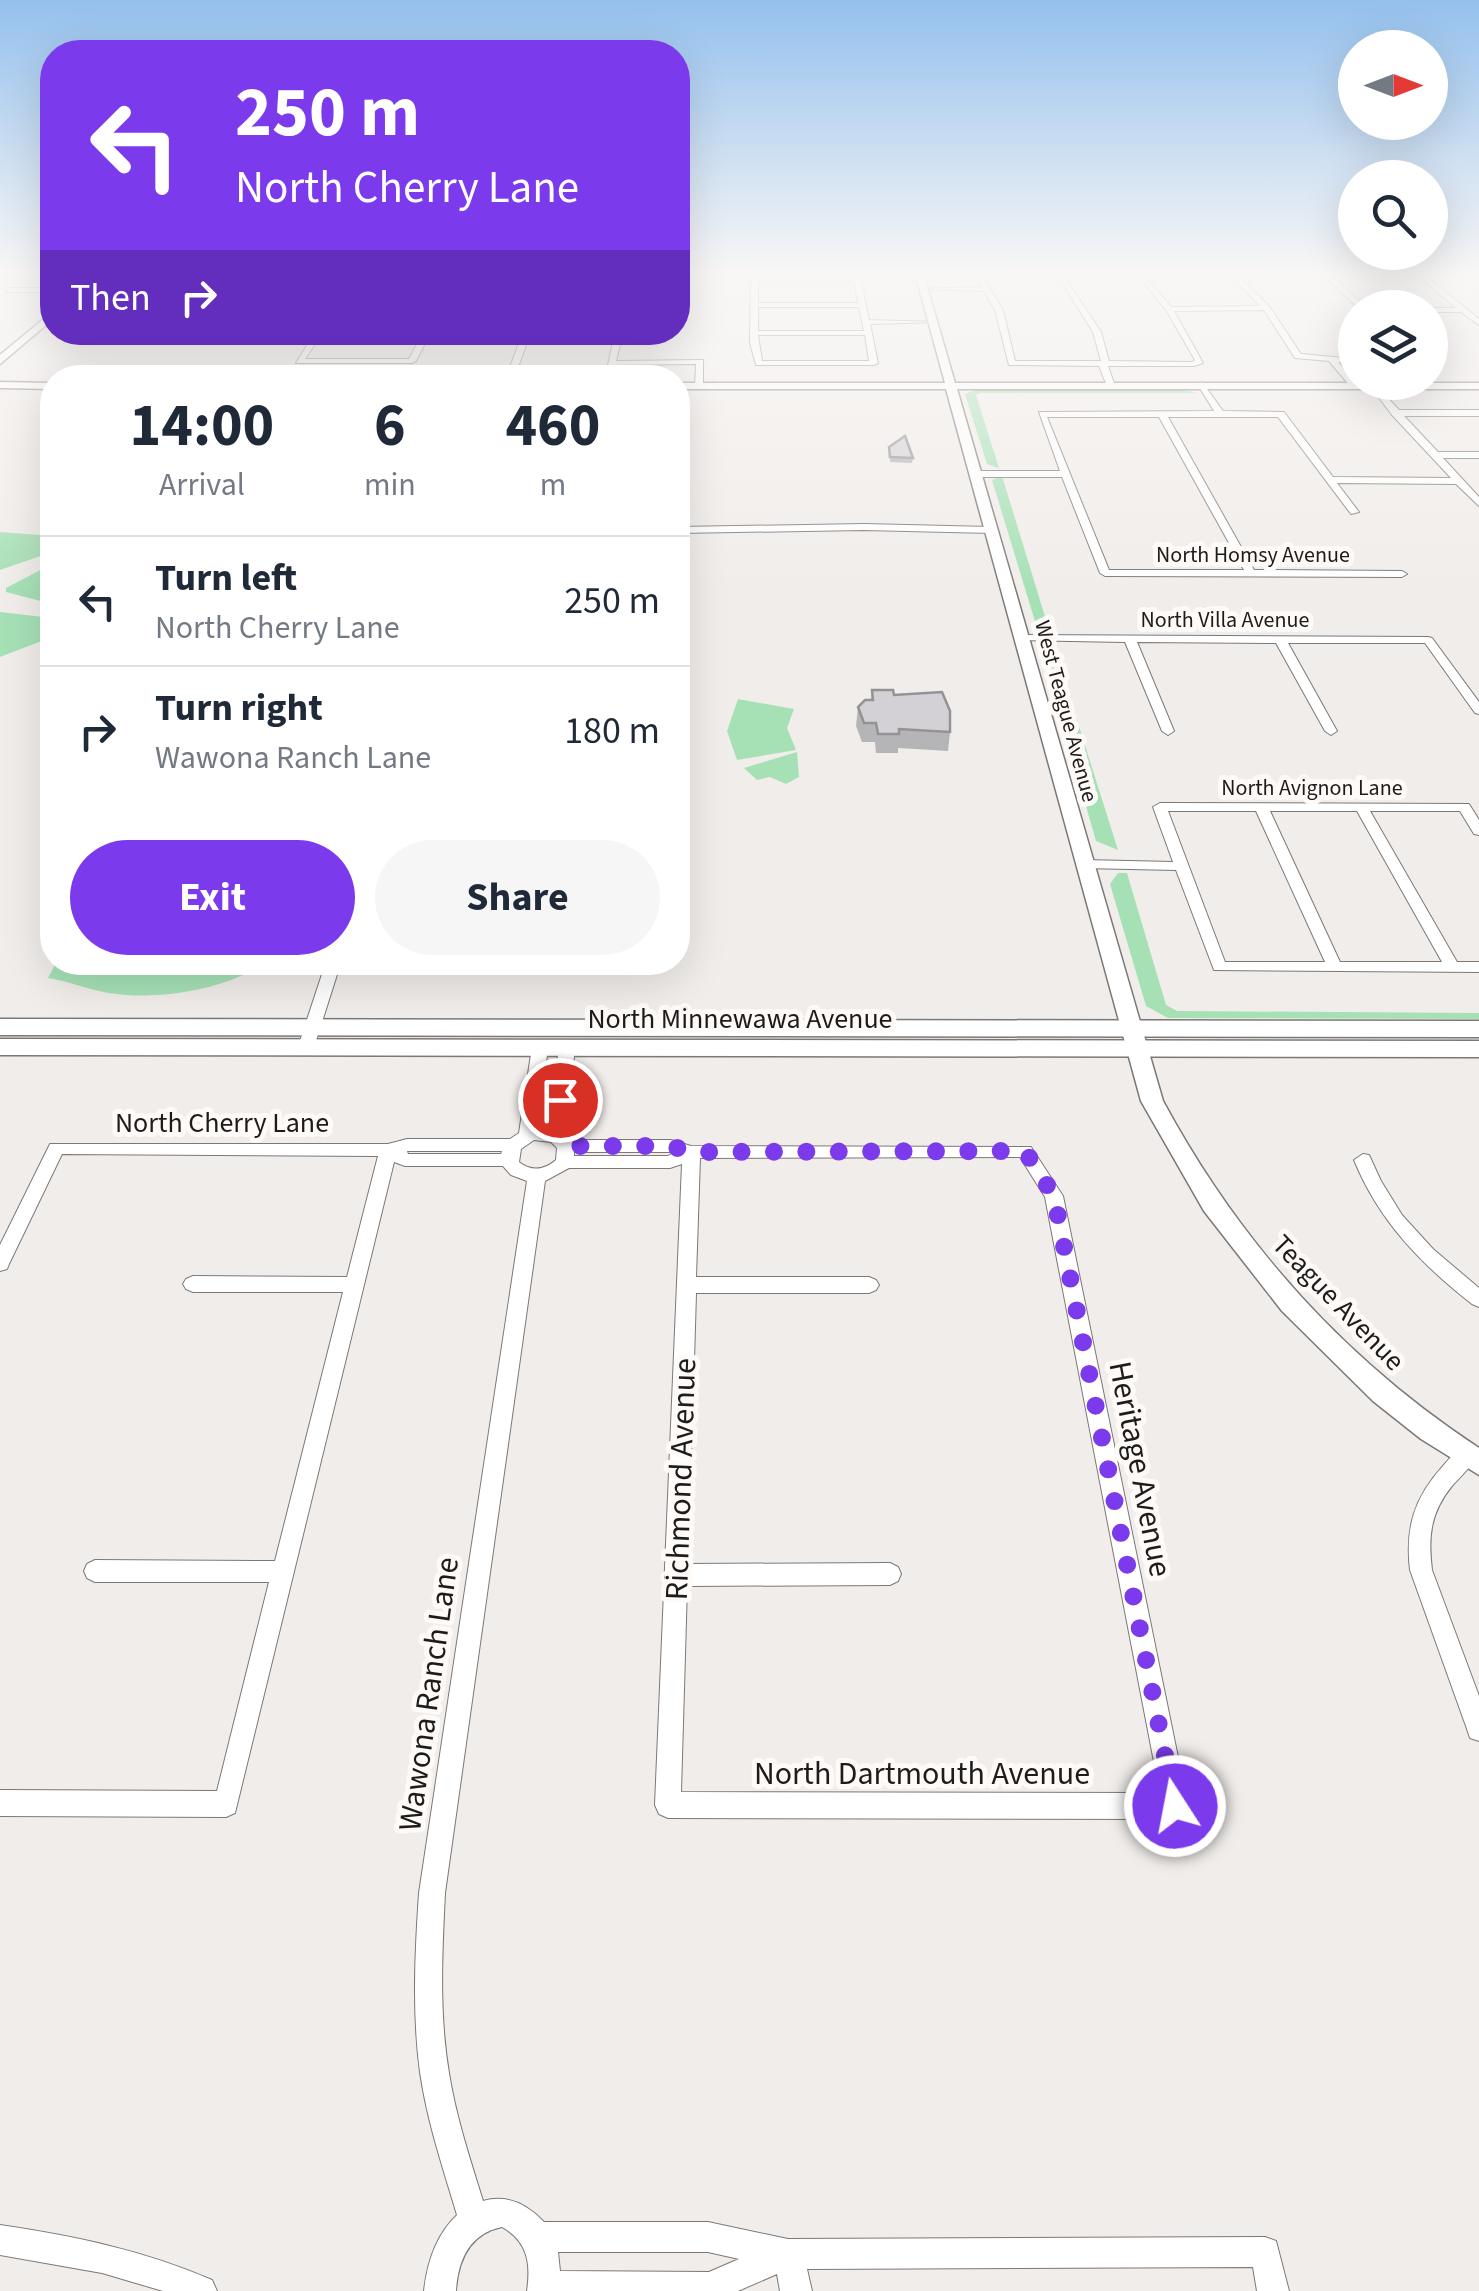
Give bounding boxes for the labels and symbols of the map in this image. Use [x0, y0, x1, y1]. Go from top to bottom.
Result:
north arrow [1338, 30, 1448, 140]
street label: North Homsy Avenue [1156, 539, 1350, 571]
street label: North Villa Avenue [1141, 604, 1310, 636]
street label: West Teague Avenue [1026, 617, 1106, 806]
street label: North Avignon Lane [1221, 772, 1403, 804]
street label: North Minnewawa Avenue [587, 999, 893, 1039]
pin [518, 1058, 603, 1143]
street label: North Cherry Lane [115, 1103, 329, 1143]
street label: Teague Avenue [1263, 1226, 1414, 1380]
street label: Richmond Avenue [654, 1357, 708, 1601]
street label: Heritage Avenue [1097, 1358, 1183, 1581]
street label: Wawona Ranch Lane [387, 1554, 471, 1834]
street label: North Dartmouth Avenue [754, 1751, 1090, 1797]
position arrow [1123, 1754, 1227, 1858]

